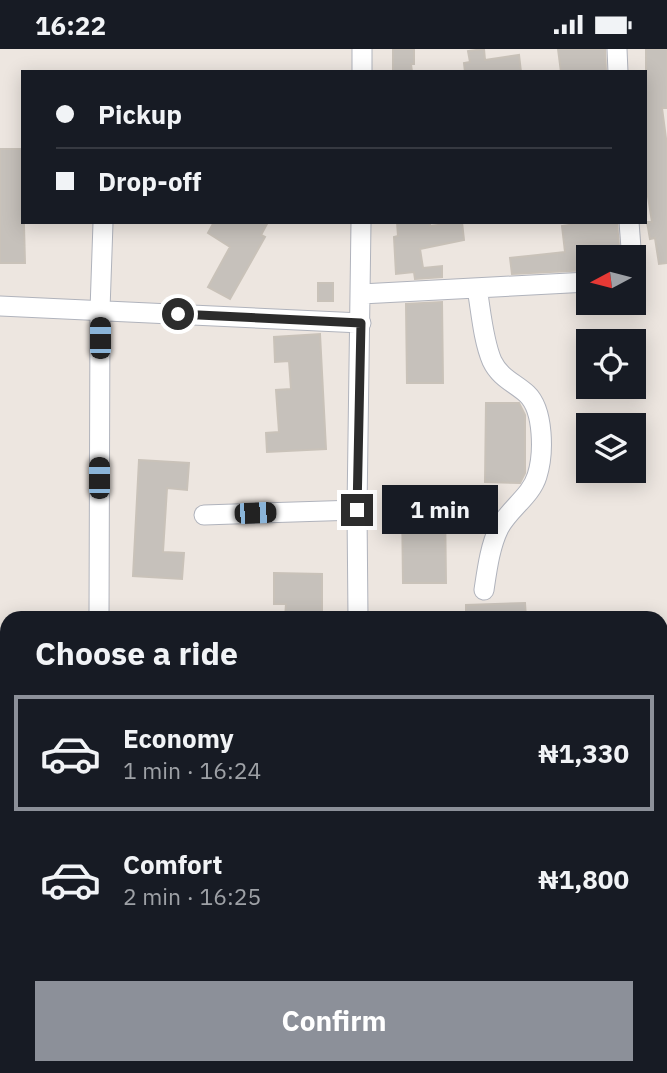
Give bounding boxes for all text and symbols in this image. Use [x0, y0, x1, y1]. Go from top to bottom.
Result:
text: 16:22 [35, 8, 106, 42]
text: Pickup [98, 97, 182, 131]
text: Drop-off [98, 164, 201, 198]
north arrow [576, 245, 646, 315]
map controls [576, 245, 646, 483]
route start [162, 298, 194, 330]
car [90, 317, 111, 359]
button: locate [576, 329, 646, 399]
button: layers [576, 413, 646, 483]
car [89, 457, 110, 499]
callout: 1 min [382, 485, 497, 535]
route end [341, 494, 373, 526]
text: 1 min [410, 494, 470, 524]
car [234, 502, 277, 524]
text: Choose a ride [35, 632, 238, 674]
text: Economy [123, 721, 234, 755]
icon: car [39, 722, 102, 785]
text: ₦1,330 [538, 736, 629, 770]
text: 1 min · 16:24 [123, 755, 261, 785]
text: Comfort [123, 847, 222, 881]
icon: car [39, 848, 102, 911]
text: ₦1,800 [538, 862, 629, 896]
text: 2 min · 16:25 [123, 881, 261, 911]
button: Confirm [35, 981, 633, 1061]

